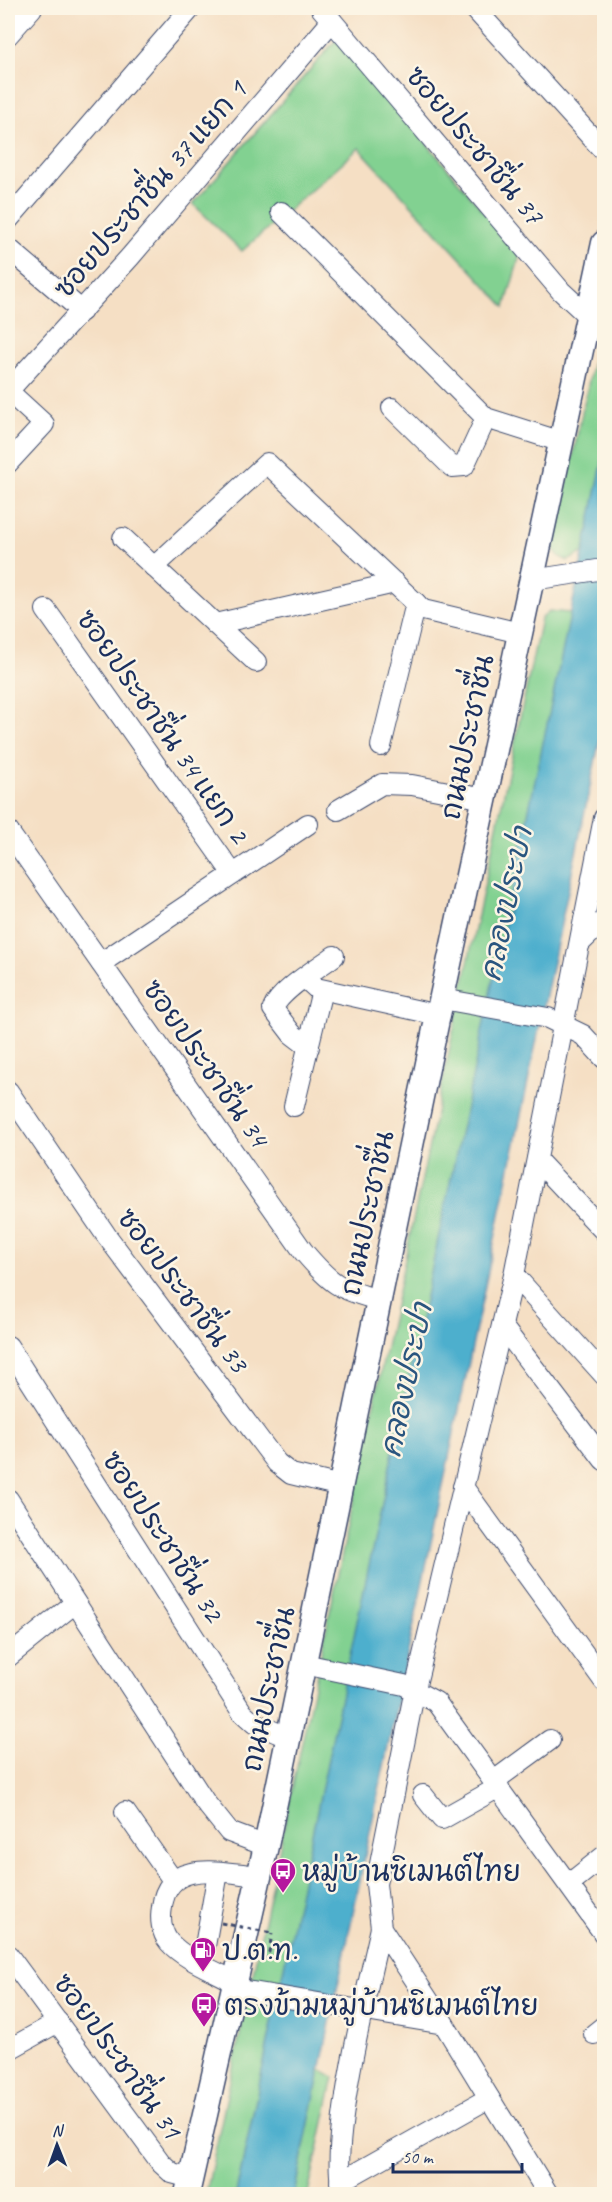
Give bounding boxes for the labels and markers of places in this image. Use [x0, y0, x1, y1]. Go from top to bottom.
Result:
place label: หมู่บ้านซิเมนต์ไทย [302, 1852, 521, 1892]
bus stop icon: หมู่บ้านซิเมนต์ไทย [268, 1856, 298, 1894]
place label: ป.ต.ท. [222, 1933, 298, 1968]
fuel station icon: ป.ต.ท. [188, 1935, 218, 1973]
place label: ตรงข้ามหมู่บ้านซิเมนต์ไทย [224, 1986, 539, 2026]
bus stop icon: ตรงข้ามหมู่บ้านซิเมนต์ไทย [189, 1990, 219, 2028]

